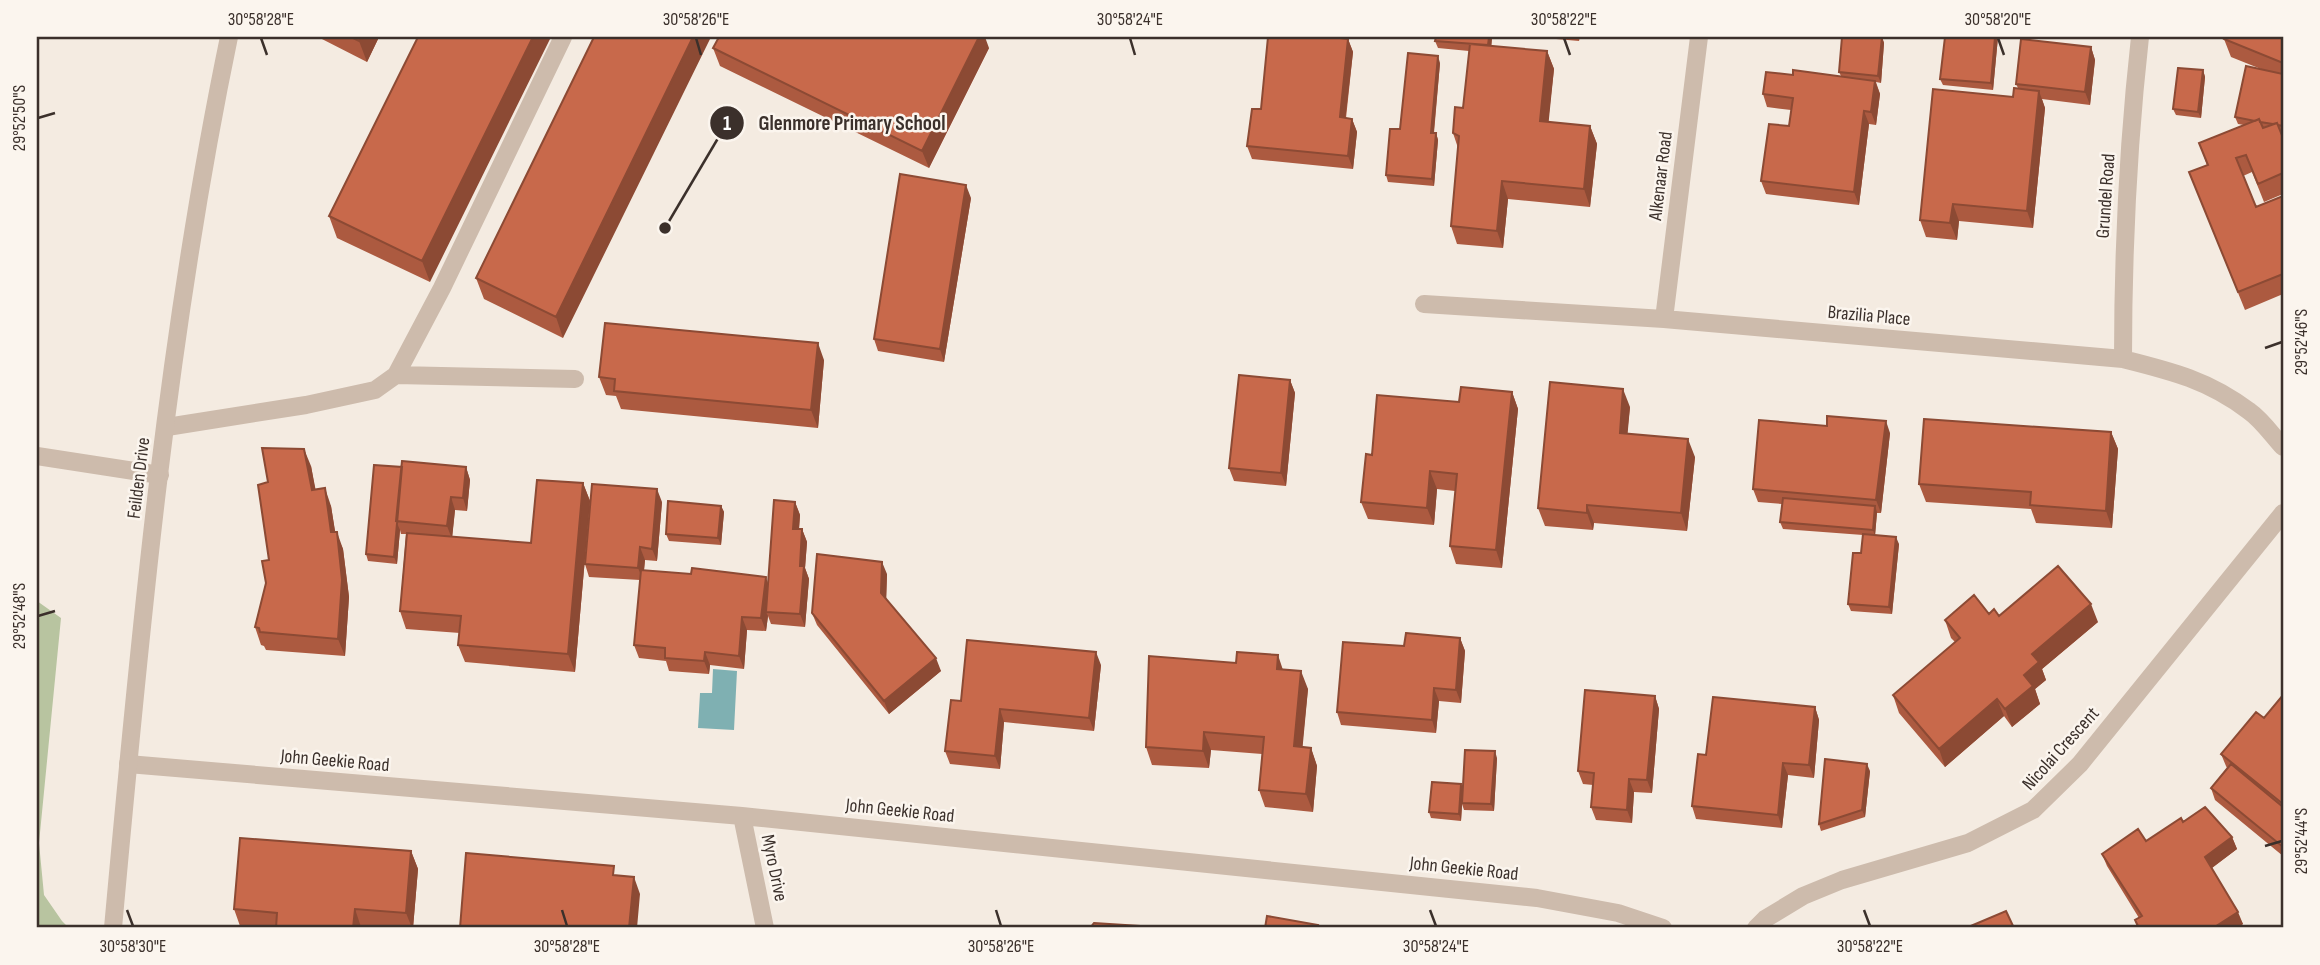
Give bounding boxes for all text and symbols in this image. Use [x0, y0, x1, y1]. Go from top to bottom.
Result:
text: 30°58'28"E [228, 9, 294, 30]
text: 30°58'26"E [663, 9, 729, 30]
text: 30°58'24"E [1097, 9, 1163, 30]
text: 30°58'22"E [1531, 9, 1597, 30]
text: 30°58'20"E [1965, 9, 2031, 30]
text: 29°52'50"S [9, 84, 30, 151]
callout: Glenmore Primary School [710, 102, 960, 144]
text: 1 [723, 111, 731, 136]
text: Glenmore Primary School [759, 111, 945, 136]
street label: Alkenaar Road [1644, 130, 1678, 223]
street label: Grundel Road [2092, 153, 2120, 239]
street label: Brazilia Place [1827, 301, 1911, 331]
text: 29°52'46"S [2291, 308, 2312, 375]
street label: Feilden Drive [123, 436, 155, 520]
text: 29°52'48"S [9, 582, 30, 649]
street label: Nicolai Crescent [2018, 703, 2104, 795]
street label: John Geekie Road [279, 745, 390, 777]
street label: John Geekie Road [844, 794, 955, 828]
text: 29°52'44"S [2291, 808, 2312, 874]
street label: Myro Drive [756, 832, 792, 904]
street label: John Geekie Road [1408, 852, 1519, 886]
text: 30°58'30"E [100, 936, 167, 957]
text: 30°58'28"E [534, 936, 600, 957]
text: 30°58'26"E [968, 936, 1034, 957]
text: 30°58'24"E [1403, 936, 1469, 957]
text: 30°58'22"E [1837, 936, 1903, 957]

